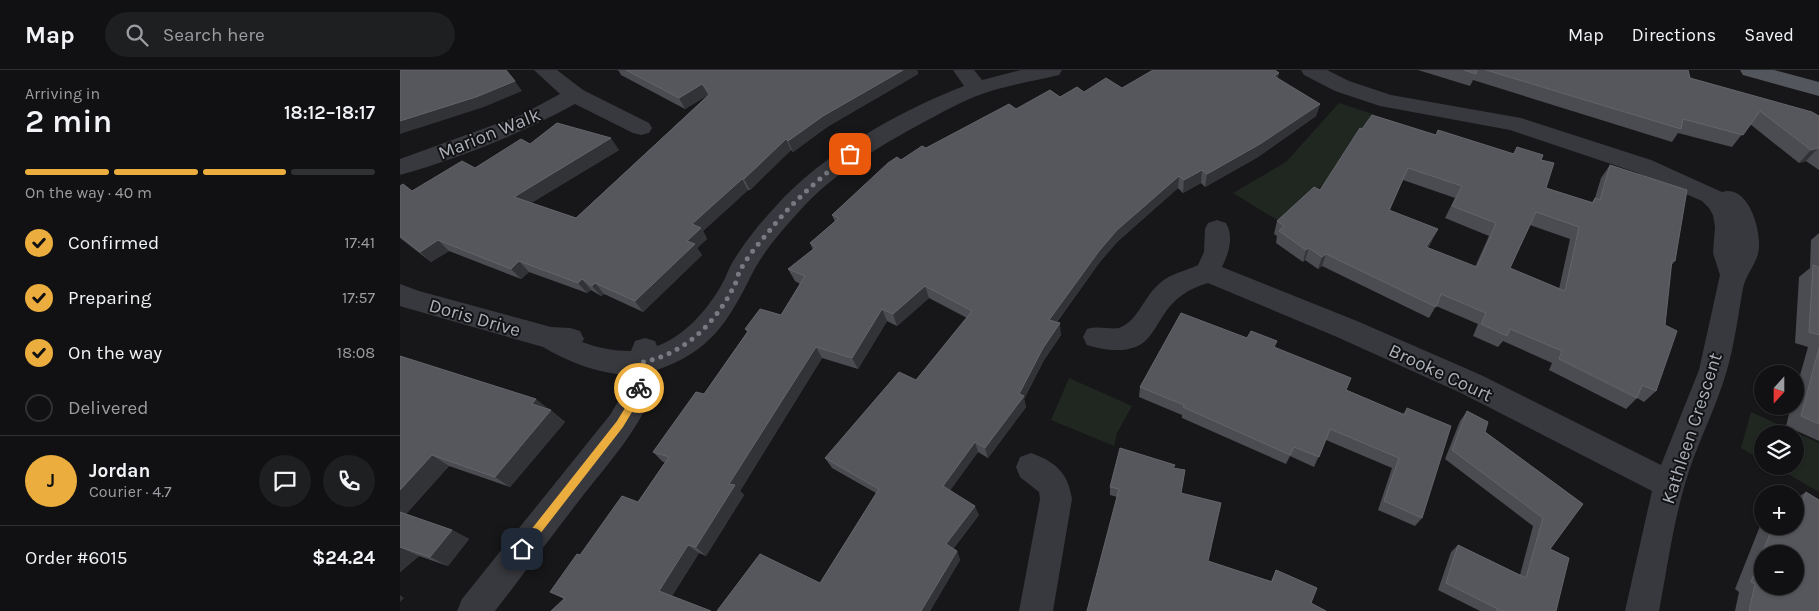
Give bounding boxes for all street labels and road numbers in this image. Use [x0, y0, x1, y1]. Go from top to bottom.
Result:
street label: Marion Walk [435, 103, 544, 164]
street label: Doris Drive [426, 294, 523, 342]
street label: Brooke Court [1385, 339, 1496, 407]
street label: Kathleen Crescent [1657, 350, 1727, 507]

